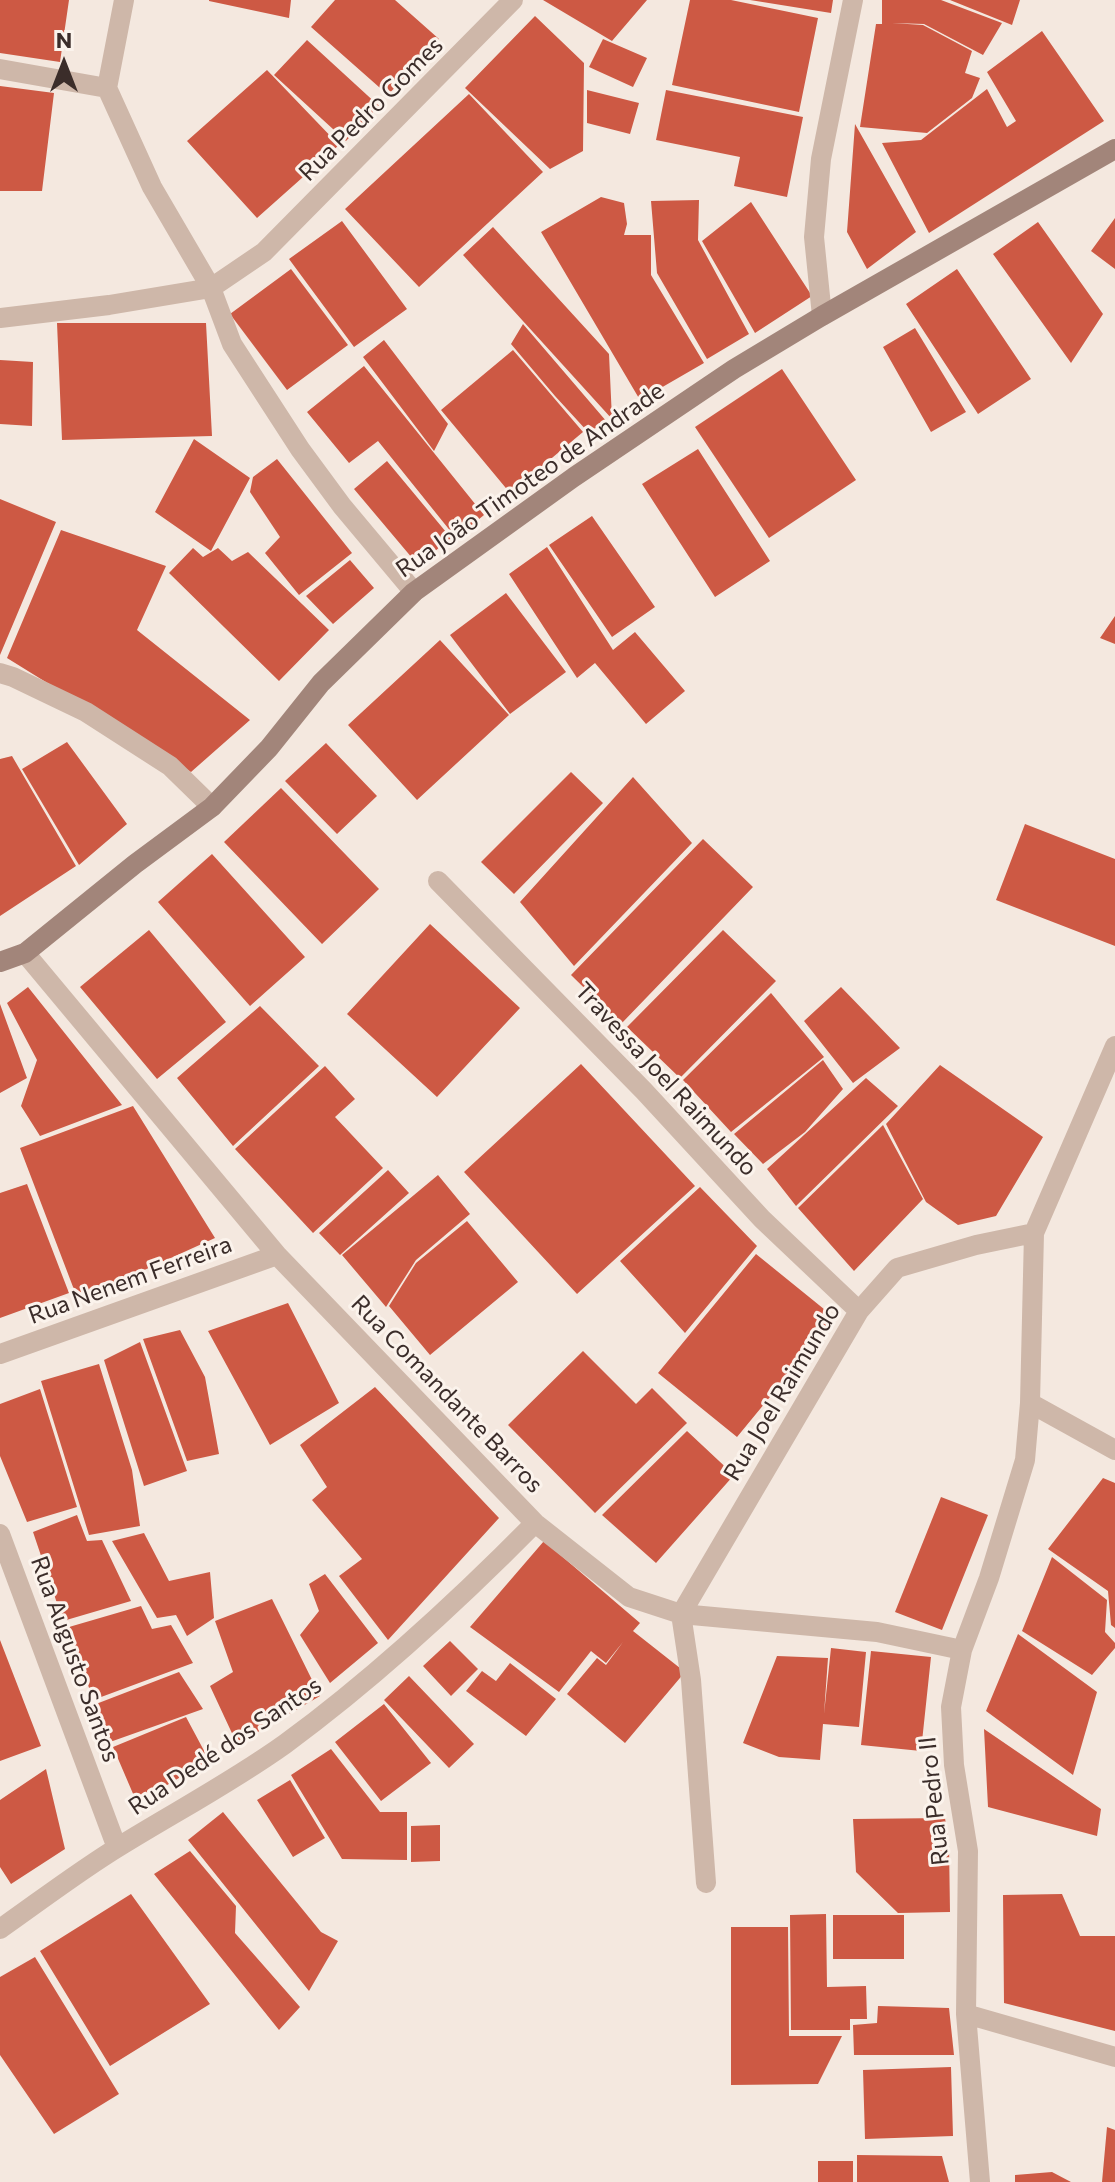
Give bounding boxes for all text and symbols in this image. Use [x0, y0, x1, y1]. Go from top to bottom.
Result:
north arrow [24, 24, 104, 104]
text: N [56, 26, 72, 53]
street label: Rua Pedro Gomes [293, 31, 449, 187]
street label: Rua João Timoteo de Andrade [390, 376, 670, 584]
street label: Travessa Joel Raimundo [569, 976, 763, 1182]
street label: Rua Nenem Ferreira [24, 1230, 236, 1330]
street label: Rua Comandante Barros [345, 1289, 549, 1499]
street label: Rua Joel Raimundo [718, 1298, 846, 1486]
street label: Rua Augusto Santos [24, 1552, 126, 1766]
street label: Rua Dedé dos Santos [123, 1671, 327, 1821]
street label: Rua Pedro II [913, 1735, 955, 1867]

